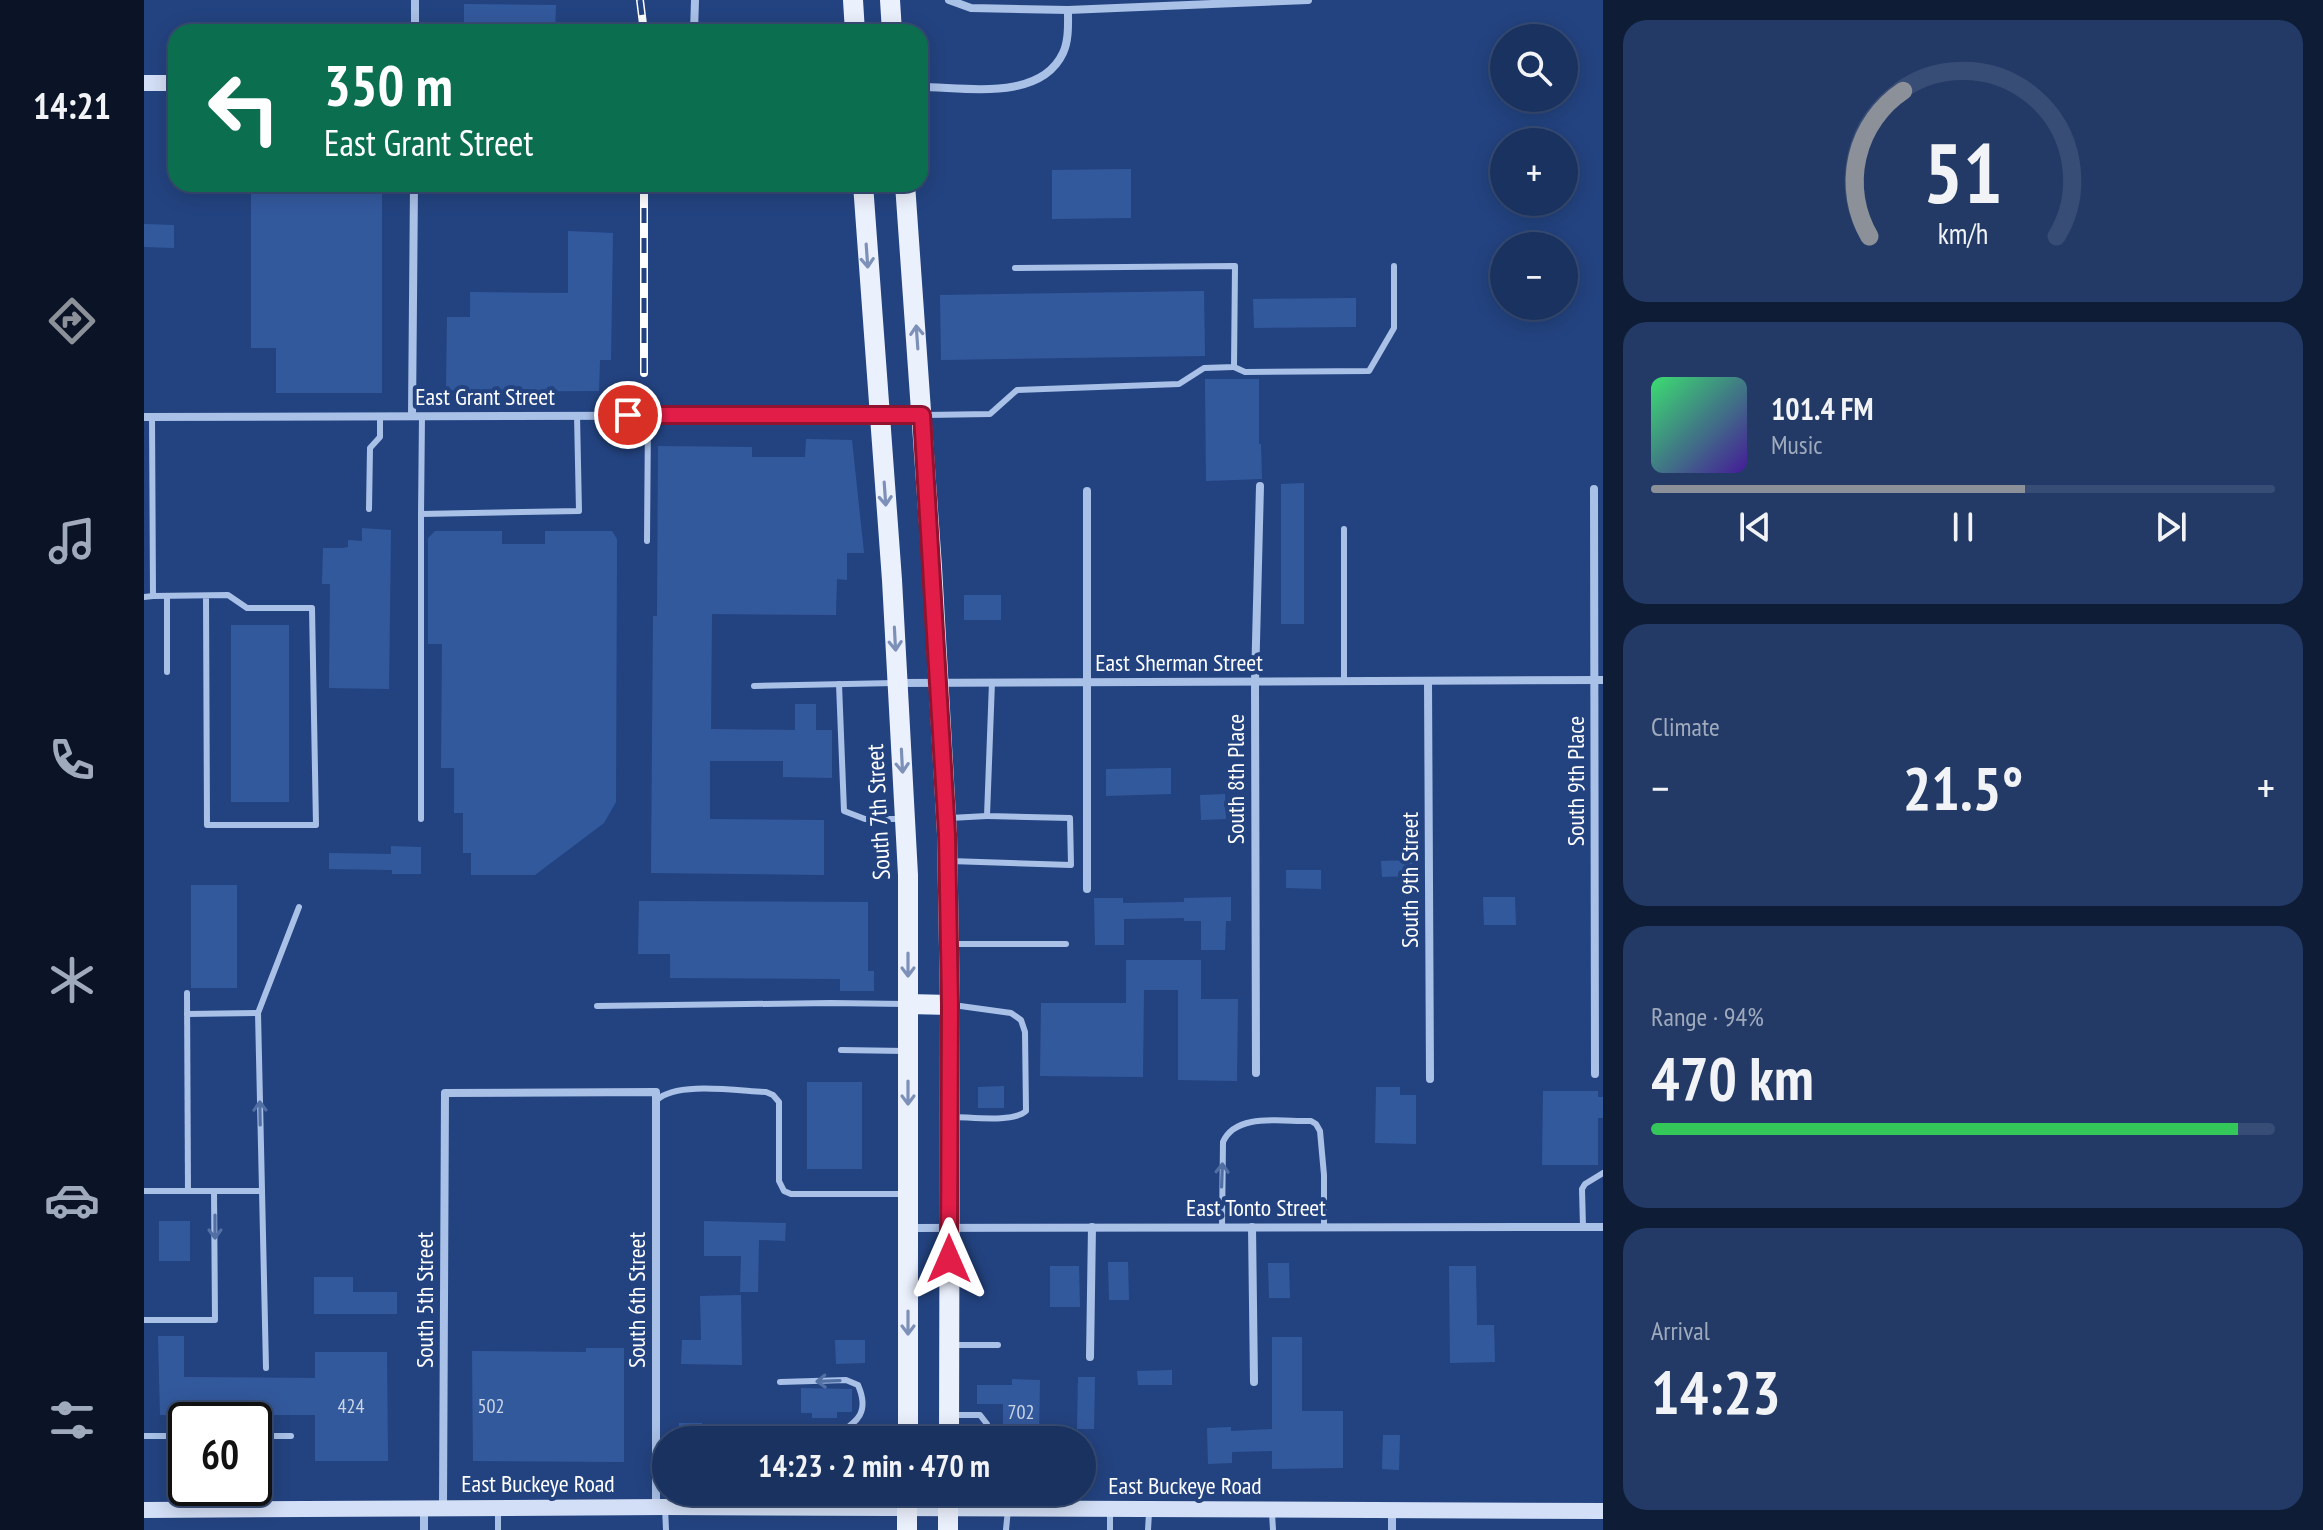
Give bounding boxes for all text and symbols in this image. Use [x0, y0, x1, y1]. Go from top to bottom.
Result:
map controls [1490, 24, 1578, 320]
button: search [1490, 24, 1578, 112]
text: 350 m [324, 49, 453, 121]
icon: left [192, 56, 296, 160]
text: 14:21 [33, 82, 111, 129]
text: 51 [1923, 118, 2003, 226]
text: East Grant Street [324, 119, 533, 166]
button: + [1490, 128, 1578, 216]
text: km/h [1938, 215, 1988, 252]
button: − [1490, 232, 1578, 320]
one-way arrow [860, 242, 875, 269]
icon: directions [44, 293, 100, 349]
one-way arrow [909, 324, 924, 351]
street label: East Grant Street [415, 381, 555, 412]
pin [594, 381, 662, 449]
text: 101.4 FM [1771, 389, 1873, 428]
icon: arrive [606, 393, 650, 437]
text: Music [1771, 428, 1823, 461]
one-way arrow [878, 480, 893, 507]
icon: previous [1733, 505, 1777, 549]
icon: pause [1941, 505, 1985, 549]
icon: next [2149, 505, 2193, 549]
icon: music [44, 513, 100, 569]
one-way arrow [888, 625, 903, 652]
street label: East Sherman Street [1095, 647, 1263, 678]
text: Climate [1651, 710, 1720, 743]
street label: South 8th Place [1220, 714, 1251, 844]
street label: South 9th Place [1560, 716, 1591, 846]
icon: phone [44, 732, 100, 788]
street label: South 7th Street [859, 743, 897, 881]
one-way arrow [895, 747, 910, 774]
text: 21.5° [1903, 749, 2023, 827]
text: − [1651, 759, 1669, 816]
text: + [2257, 759, 2275, 816]
street label: South 9th Street [1394, 812, 1425, 948]
one-way arrow [900, 951, 916, 978]
icon: climate [44, 952, 100, 1008]
text: Range · 94% [1651, 1000, 1764, 1033]
text: 470 km [1651, 1039, 1814, 1117]
one-way arrow [900, 1079, 916, 1106]
one-way arrow [252, 1100, 268, 1127]
one-way arrow [1215, 1162, 1230, 1189]
icon: car [44, 1172, 100, 1228]
street label: East Tonto Street [1186, 1192, 1326, 1223]
one-way arrow [207, 1213, 223, 1240]
position arrow [907, 1217, 991, 1301]
street label: South 5th Street [409, 1232, 440, 1368]
street label: South 6th Street [621, 1232, 652, 1368]
one-way arrow [900, 1309, 916, 1336]
text: Arrival [1651, 1314, 1710, 1347]
text: 14:23 [1651, 1353, 1781, 1431]
one-way arrow [815, 1373, 842, 1388]
icon: filters [44, 1392, 100, 1448]
house number: 424 [338, 1393, 365, 1419]
house number: 502 [478, 1393, 505, 1419]
house number: 702 [1008, 1399, 1035, 1425]
speed limit sign: 60 [168, 1402, 272, 1506]
text: 14:23 · 2 min · 470 m [758, 1446, 990, 1485]
street label: East Buckeye Road [461, 1468, 615, 1499]
street label: East Buckeye Road [1108, 1470, 1262, 1501]

